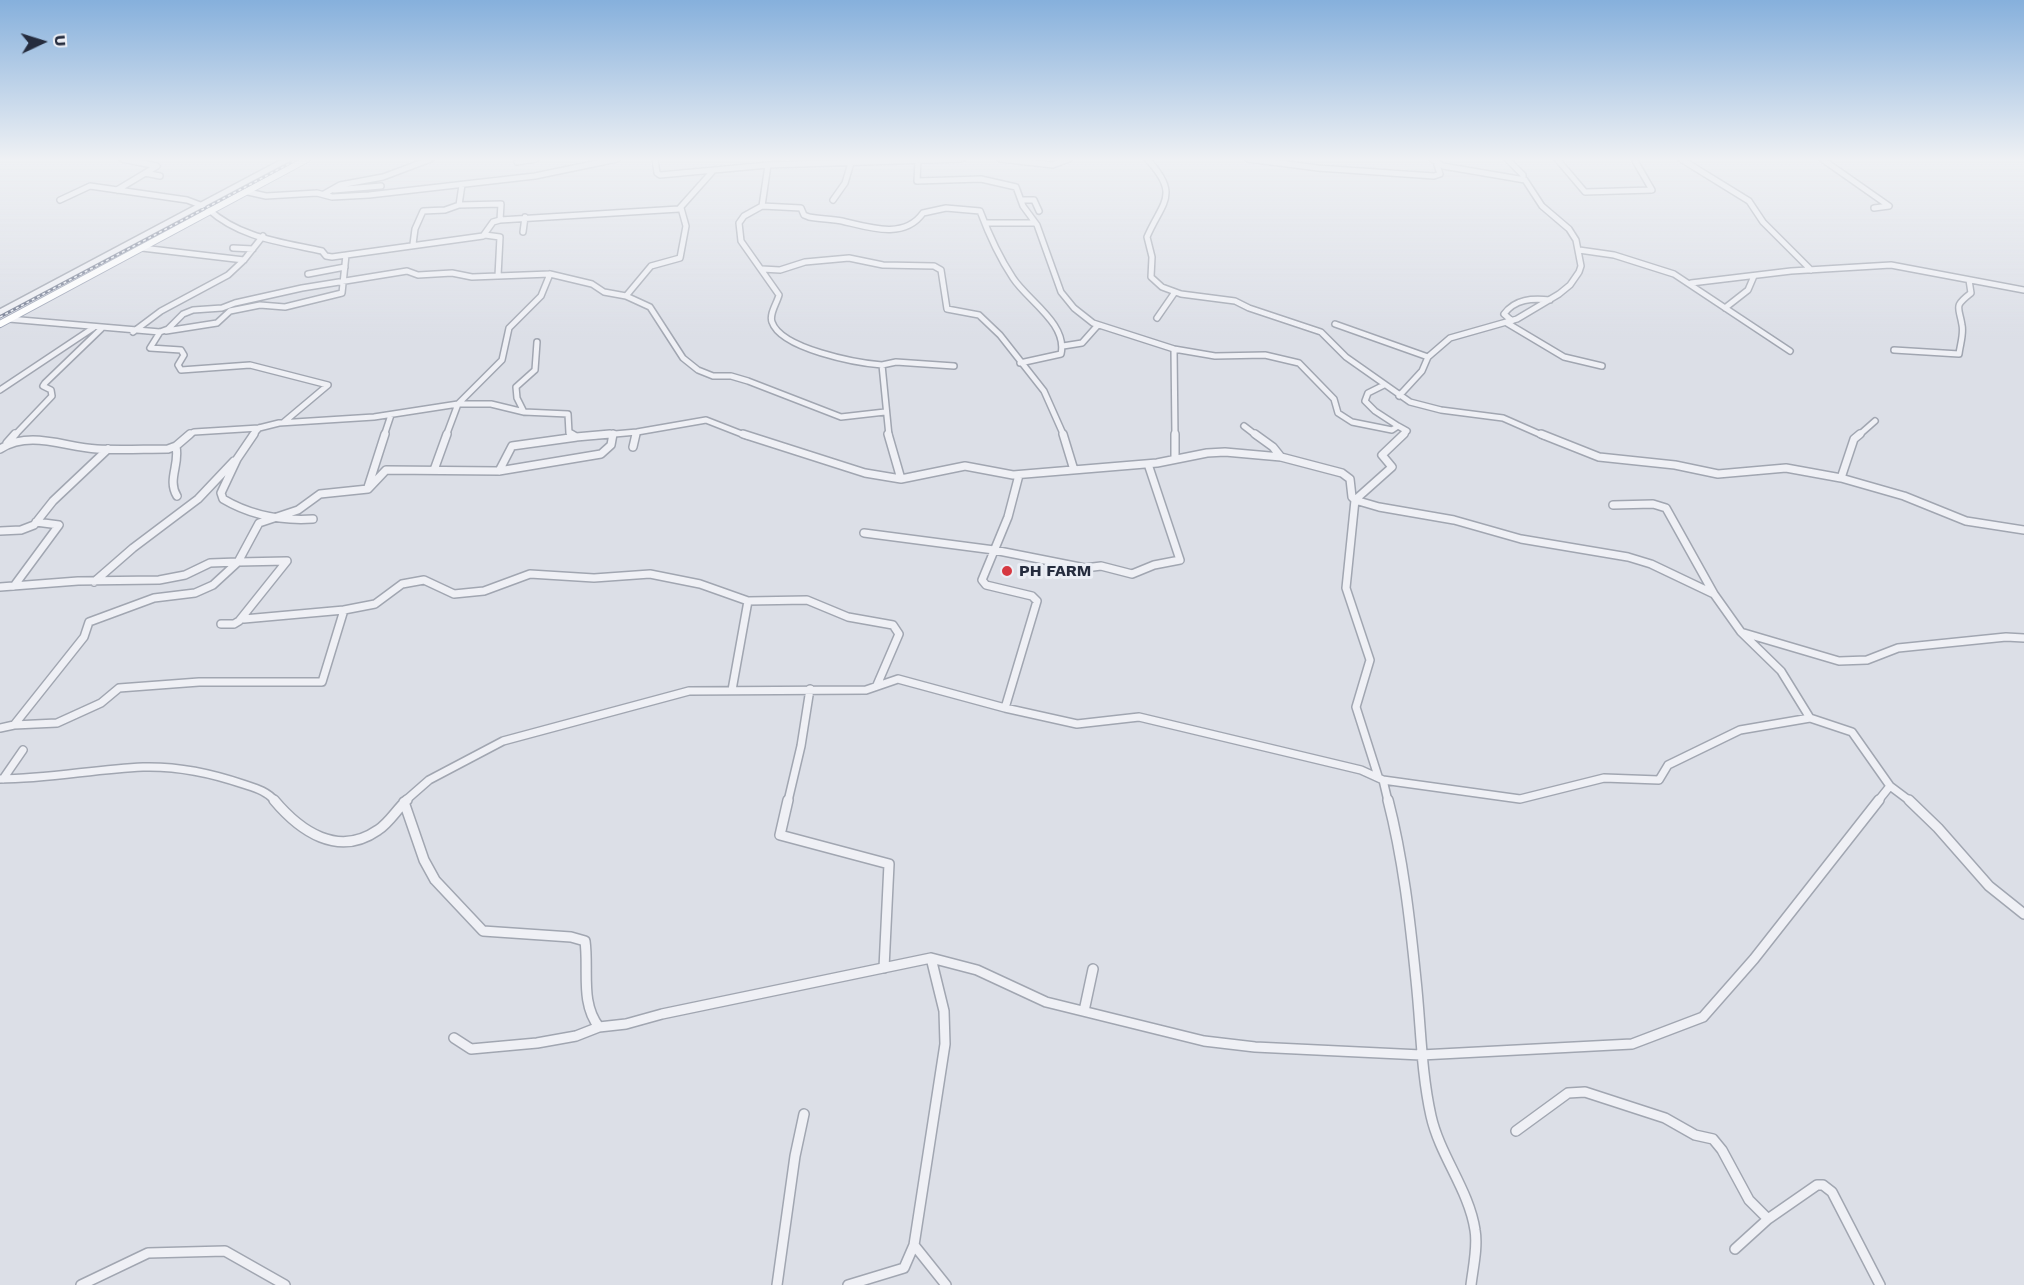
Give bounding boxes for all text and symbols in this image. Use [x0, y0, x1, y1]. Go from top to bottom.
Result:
north arrow [12, 12, 72, 72]
text: U [51, 34, 70, 47]
place label: PH FARM [1019, 561, 1091, 581]
marker: PH FARM [1000, 564, 1014, 578]

